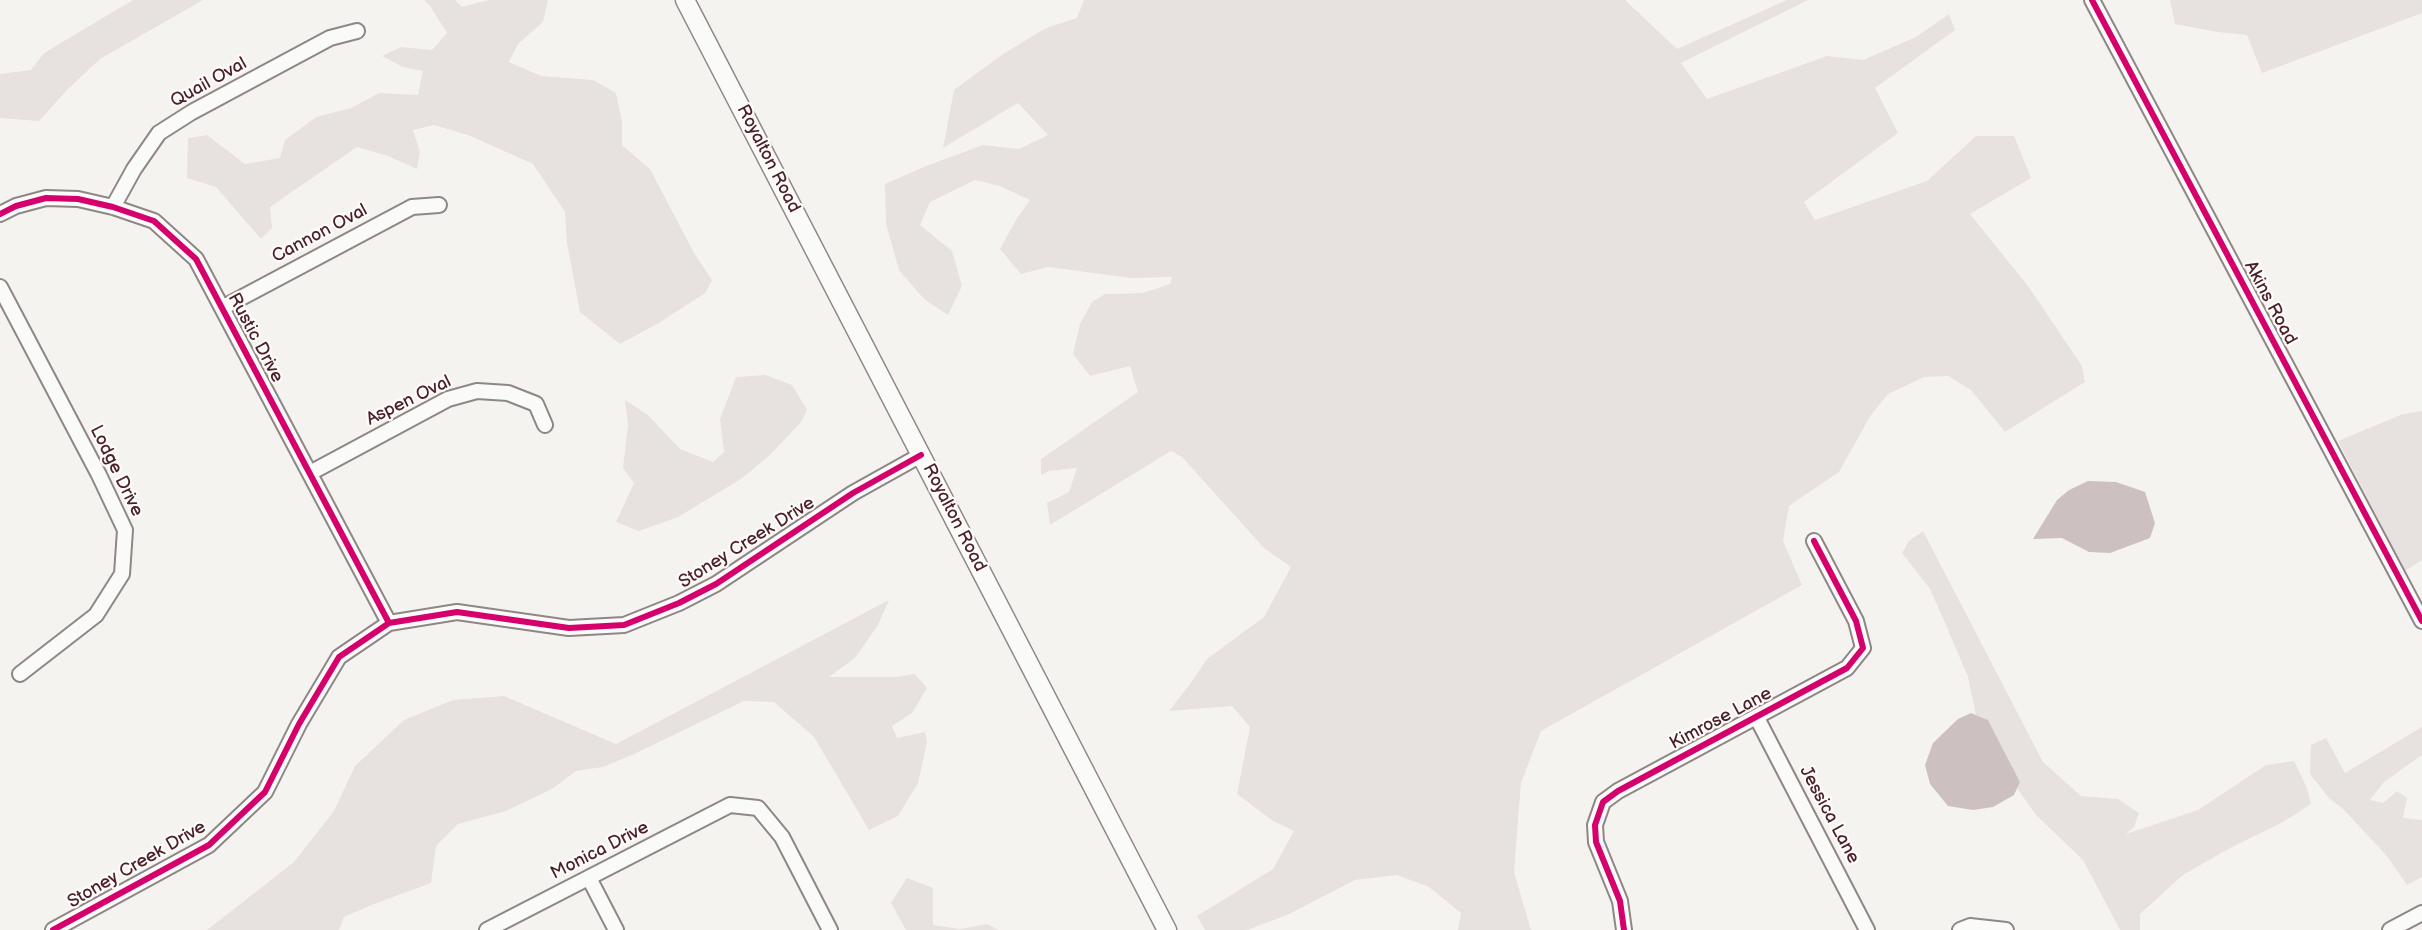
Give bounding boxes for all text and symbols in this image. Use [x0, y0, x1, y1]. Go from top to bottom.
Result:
street label: Quail Oval [167, 53, 251, 113]
street label: Royalton Road [732, 101, 804, 217]
street label: Cannon Oval [269, 200, 371, 268]
street label: Akins Road [2239, 258, 2301, 348]
street label: Rustic Drive [222, 290, 288, 386]
street label: Aspen Oval [363, 371, 455, 431]
street label: Lodge Drive [85, 422, 147, 520]
street label: Royalton Road [918, 460, 990, 576]
street label: Stoney Creek Drive [675, 493, 819, 593]
street label: Kimrose Lane [1666, 683, 1776, 755]
street label: Jessica Lane [1794, 763, 1864, 867]
street label: Stoney Creek Drive [64, 817, 210, 913]
street label: Monica Drive [547, 817, 653, 885]

